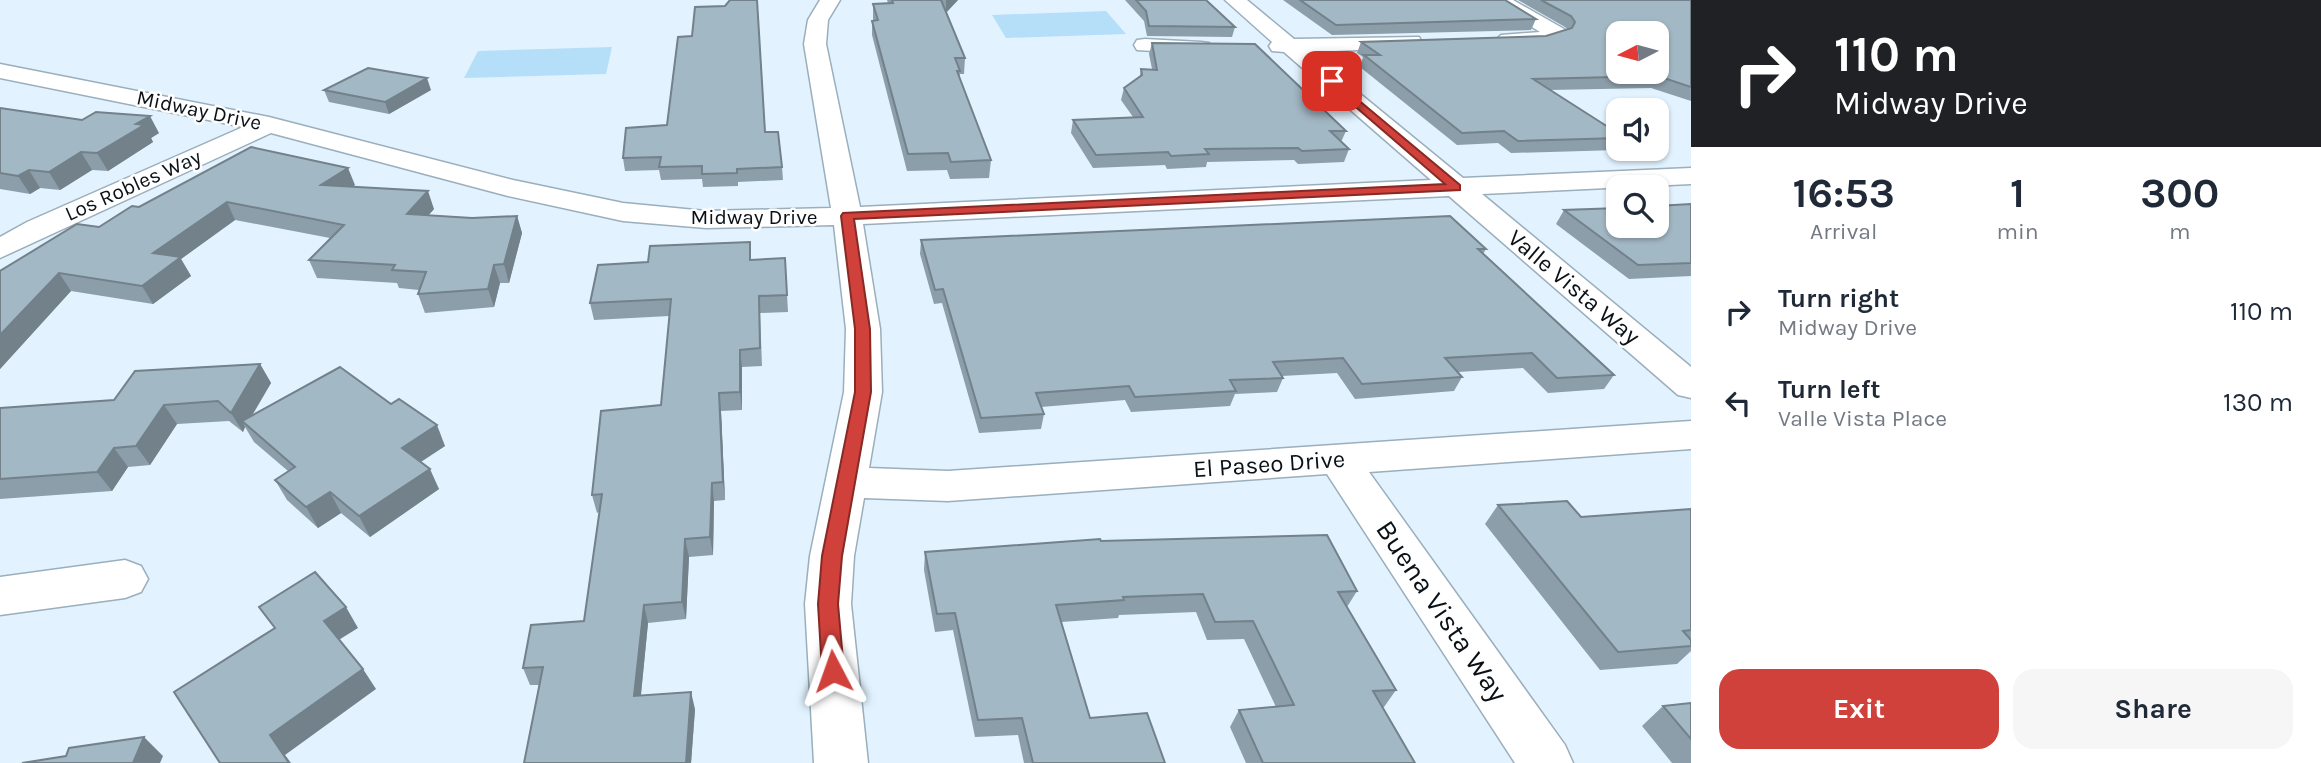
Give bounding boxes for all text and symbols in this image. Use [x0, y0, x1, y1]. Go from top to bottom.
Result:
north arrow [1606, 21, 1670, 84]
map controls [1606, 21, 1669, 238]
text: 110 m [1834, 26, 1959, 83]
icon: right [1719, 28, 1810, 119]
pin [1302, 51, 1362, 111]
icon: arrive [1313, 62, 1351, 100]
street label: Midway Drive [134, 85, 264, 135]
text: Midway Drive [1834, 85, 2028, 122]
button: sound [1606, 98, 1669, 161]
street label: Los Robles Way [61, 144, 205, 226]
text: 16:53 [1793, 168, 1895, 218]
text: 1 [2010, 168, 2025, 218]
text: 300 [2140, 168, 2219, 218]
button: search [1606, 175, 1669, 238]
street label: Midway Drive [690, 205, 818, 229]
text: Arrival [1810, 218, 1877, 245]
text: min [1996, 218, 2039, 245]
text: m [2169, 218, 2191, 245]
street label: Valle Vista Way [1502, 224, 1646, 350]
text: Turn right [1778, 283, 1899, 314]
icon: right [1719, 293, 1757, 331]
text: 110 m [2230, 296, 2293, 327]
text: Midway Drive [1778, 314, 1917, 341]
text: Turn left [1778, 374, 1880, 405]
icon: left [1719, 384, 1757, 422]
text: 130 m [2223, 387, 2293, 418]
text: Valle Vista Place [1778, 405, 1947, 432]
street label: El Paseo Drive [1192, 445, 1346, 483]
street label: Buena Vista Way [1369, 514, 1515, 708]
position arrow [796, 634, 870, 708]
button: Exit [1719, 669, 1999, 749]
button: Share [2013, 669, 2293, 749]

